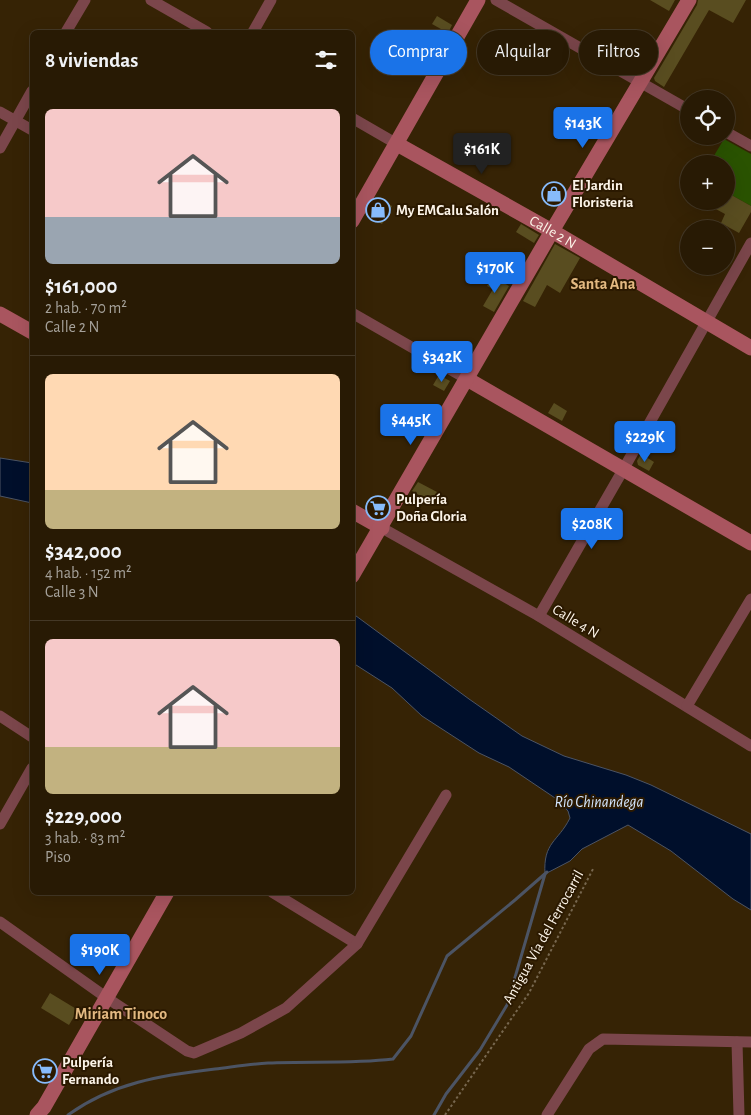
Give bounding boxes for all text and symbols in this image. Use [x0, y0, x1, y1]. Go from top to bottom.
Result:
chip: Comprar [370, 30, 467, 75]
chip: Alquilar [477, 30, 569, 75]
chip: Filtros [579, 30, 658, 75]
icon: filters [312, 46, 340, 74]
text: 8 viviendas [45, 50, 138, 71]
map controls [680, 90, 735, 275]
button: locate [680, 90, 735, 145]
pin: $143K [548, 106, 618, 149]
text: $143K [564, 115, 602, 131]
pin: $161K [447, 132, 517, 175]
icon: home [148, 141, 238, 231]
text: $161K [464, 141, 500, 157]
button: + [680, 155, 735, 210]
place label: El Jardin Floristeria [572, 178, 634, 210]
shop icon: El Jardin Floristeria [541, 181, 567, 207]
shop icon: My EMCalu Salón [365, 197, 391, 223]
place label: My EMCalu Salón [396, 203, 499, 218]
street label: Calle 2 N [527, 213, 579, 251]
button: − [680, 220, 735, 275]
pin: $170K [460, 252, 530, 294]
text: $170K [476, 260, 514, 276]
text: $161,000 [45, 276, 117, 297]
district label: Santa Ana [571, 276, 636, 292]
text: 2 hab. · 70 m² [45, 300, 127, 316]
text: Calle 2 N [45, 319, 99, 335]
pin: $342K [407, 340, 477, 383]
text: $342K [422, 349, 462, 365]
pin: $445K [376, 404, 446, 446]
icon: home [148, 407, 238, 497]
text: $445K [391, 412, 431, 428]
pin: $229K [610, 420, 680, 463]
text: $229K [625, 429, 665, 445]
place label: Pulpería Doña Gloria [396, 492, 467, 524]
supermarket icon: Pulpería Doña Gloria [365, 495, 391, 521]
pin: $208K [557, 508, 627, 550]
text: $208K [572, 516, 612, 532]
text: $342,000 [45, 541, 122, 562]
text: 4 hab. · 152 m² [45, 565, 132, 581]
text: Calle 3 N [45, 584, 99, 600]
street label: Calle 4 N [550, 602, 602, 641]
icon: home [148, 672, 238, 762]
water label: Río Chinandega [554, 794, 644, 810]
text: $229,000 [45, 806, 122, 827]
text: 3 hab. · 83 m² [45, 830, 125, 846]
text: Piso [45, 849, 71, 865]
street label: Antigua Vía del Ferrocarril [500, 868, 587, 1007]
pin: $190K [65, 934, 135, 976]
text: $190K [81, 942, 119, 958]
district label: Miriam Tinoco [75, 1006, 167, 1022]
place label: Pulpería Fernando [62, 1055, 119, 1087]
supermarket icon: Pulpería Fernando [32, 1058, 58, 1084]

